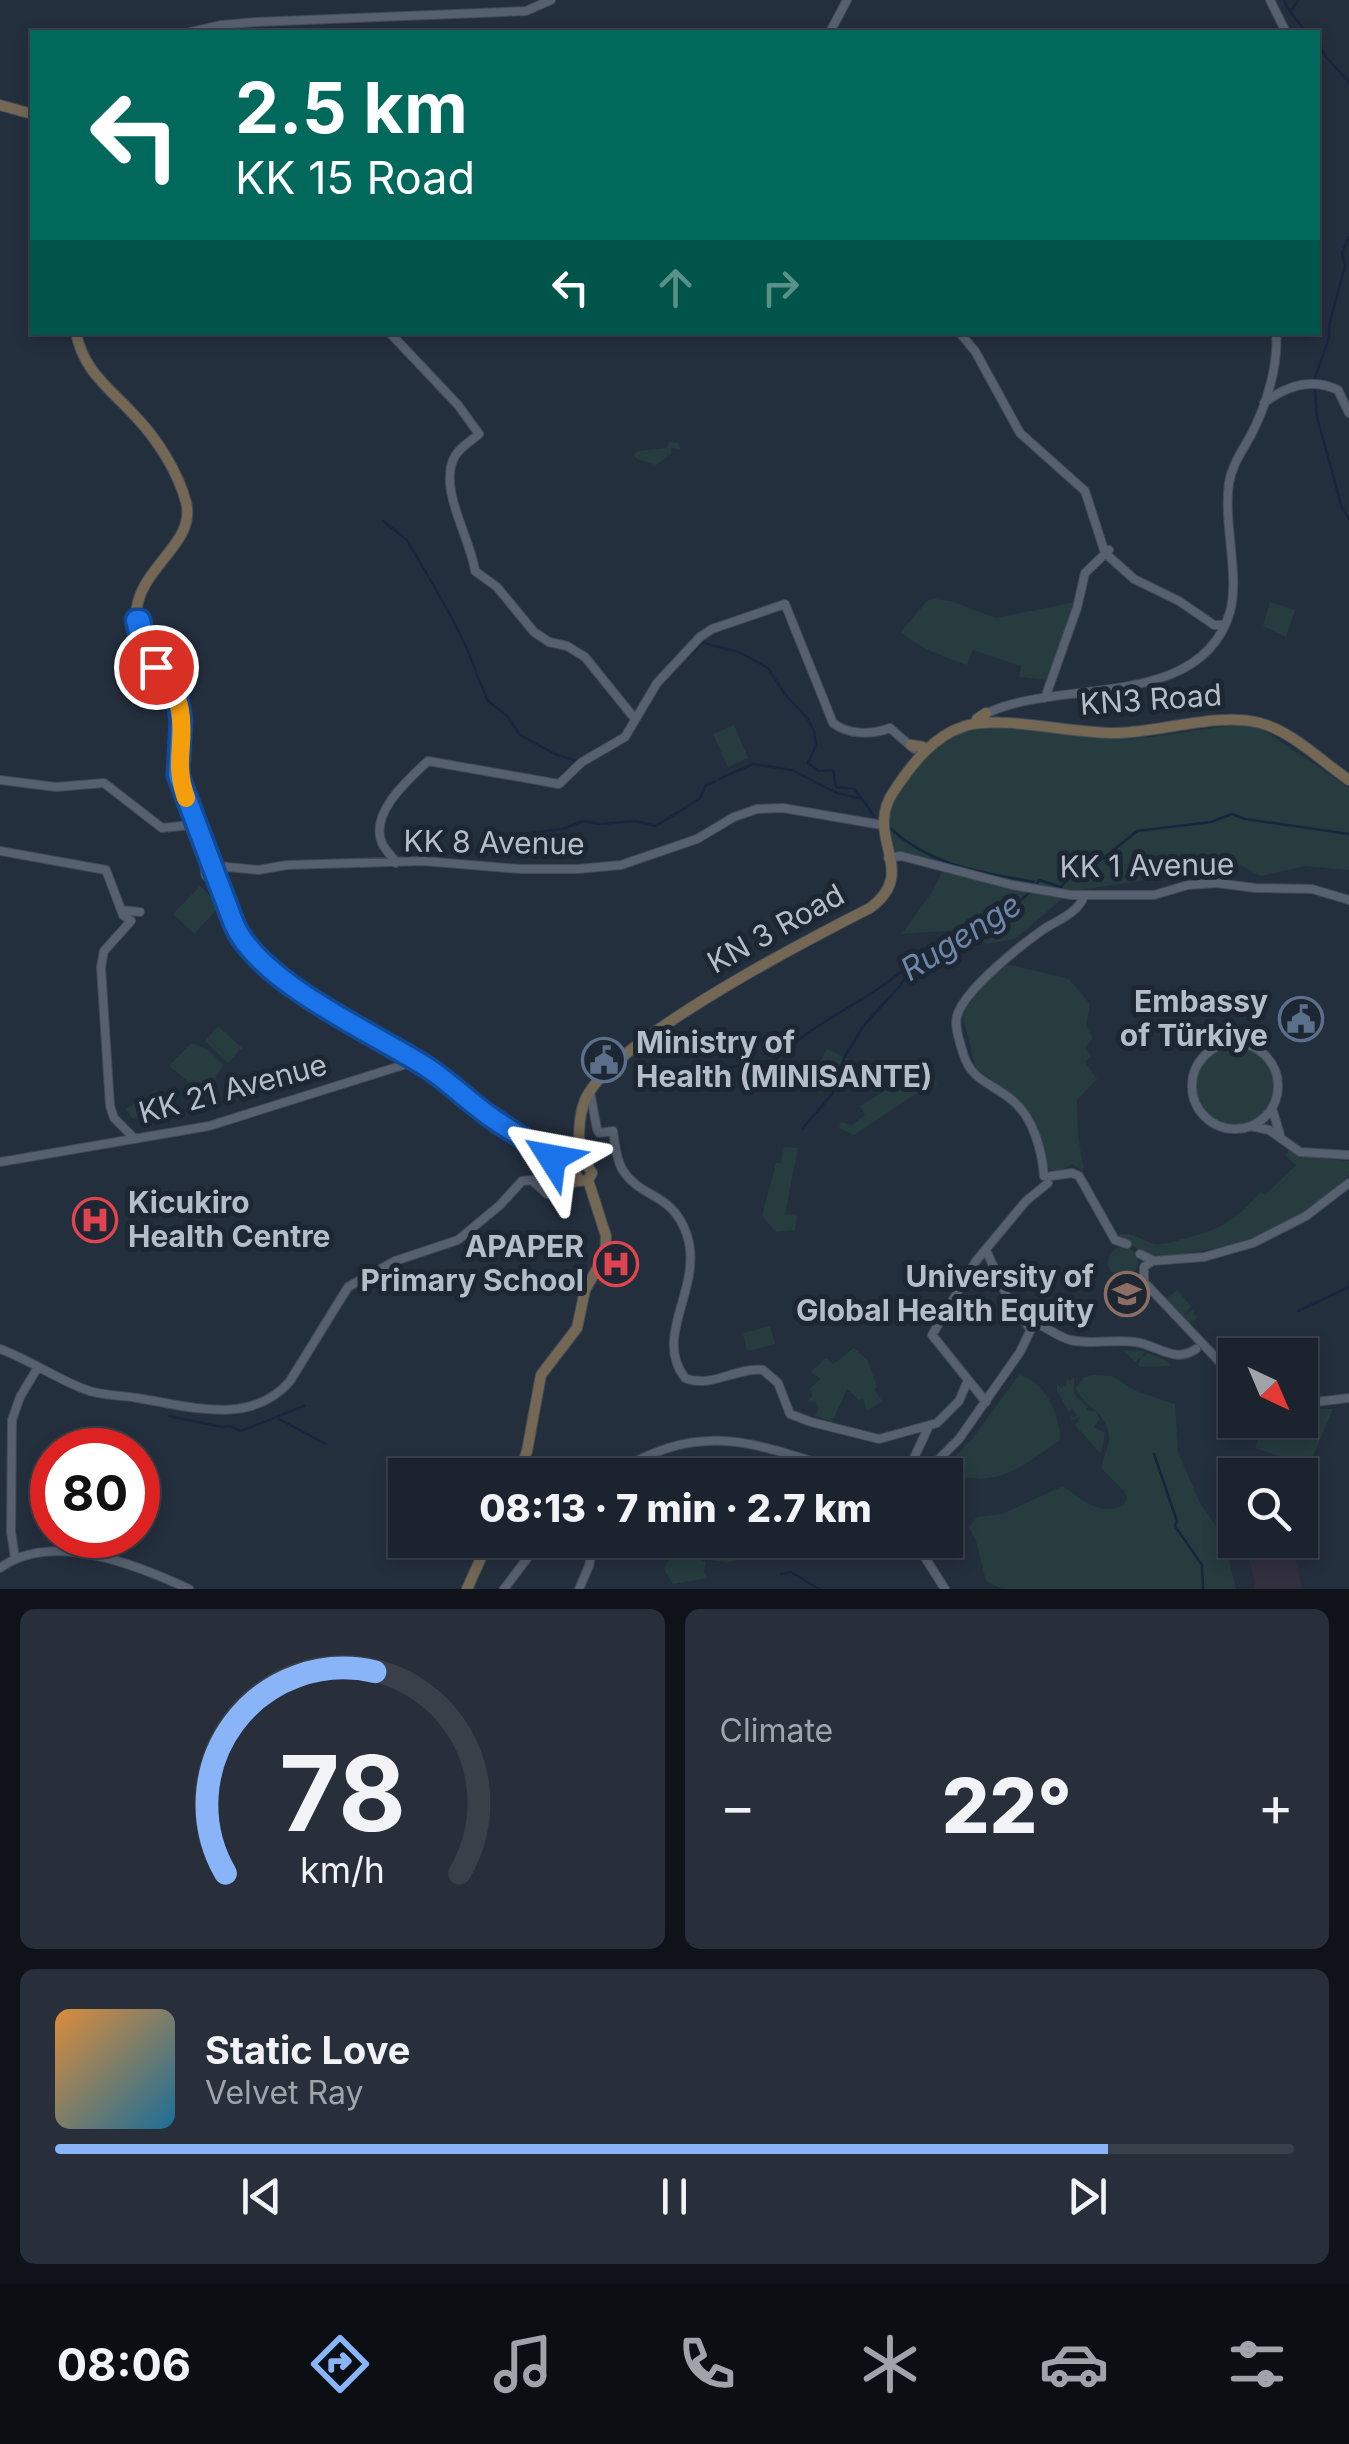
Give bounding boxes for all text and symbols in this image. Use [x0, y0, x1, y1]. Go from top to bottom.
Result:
text: 2.5 km [235, 65, 468, 150]
icon: left [70, 70, 200, 200]
text: KK 15 Road [235, 150, 475, 205]
icon: left [543, 260, 598, 315]
icon: ahead [648, 260, 703, 315]
icon: right [753, 260, 808, 315]
pin [114, 625, 199, 710]
icon: arrive [129, 640, 184, 695]
street label: KN3 Road [1079, 676, 1223, 722]
street label: KK 8 Avenue [403, 822, 585, 862]
street label: KK 1 Avenue [1059, 845, 1235, 885]
street label: KN 3 Road [701, 876, 850, 980]
water label: Rugenge [893, 884, 1028, 989]
place label: Embassy of Türkiye [1120, 983, 1268, 1053]
public building icon: Embassy of Türkiye [1278, 996, 1324, 1042]
place label: Ministry of Health (MINISANTE) [636, 1024, 932, 1094]
public building icon: Ministry of Health (MINISANTE) [581, 1037, 627, 1083]
street label: KK 21 Avenue [135, 1046, 331, 1130]
position arrow [500, 1106, 604, 1210]
place label: Kicukiro Health Centre [128, 1184, 331, 1254]
hospital icon: Kicukiro Health Centre [72, 1197, 118, 1243]
place label: APAPER Primary School [360, 1228, 584, 1298]
hospital icon: APAPER Primary School [593, 1241, 639, 1287]
place label: University of Global Health Equity [796, 1258, 1094, 1328]
school or university icon: University of Global Health Equity [1104, 1271, 1150, 1317]
north arrow [1218, 1338, 1318, 1438]
map controls [1218, 1338, 1318, 1558]
speed limit sign: 80 [30, 1428, 160, 1558]
button: search [1218, 1458, 1318, 1558]
text: 08:13 · 7 min · 2.7 km [479, 1485, 872, 1531]
text: Climate [720, 1711, 833, 1750]
text: 78 [279, 1730, 406, 1856]
text: 22° [942, 1760, 1072, 1851]
text: − [720, 1773, 756, 1839]
text: + [1258, 1773, 1294, 1839]
text: km/h [300, 1848, 385, 1892]
text: Static Love [205, 2027, 410, 2073]
text: Velvet Ray [205, 2073, 363, 2112]
icon: previous [234, 2169, 289, 2224]
icon: pause [647, 2169, 702, 2224]
icon: next [1060, 2169, 1115, 2224]
icon: directions [305, 2329, 375, 2399]
icon: music [488, 2329, 558, 2399]
icon: phone [672, 2329, 742, 2399]
icon: climate [855, 2329, 925, 2399]
icon: car [1039, 2329, 1109, 2399]
icon: filters [1222, 2329, 1292, 2399]
text: 08:06 [57, 2337, 191, 2392]

